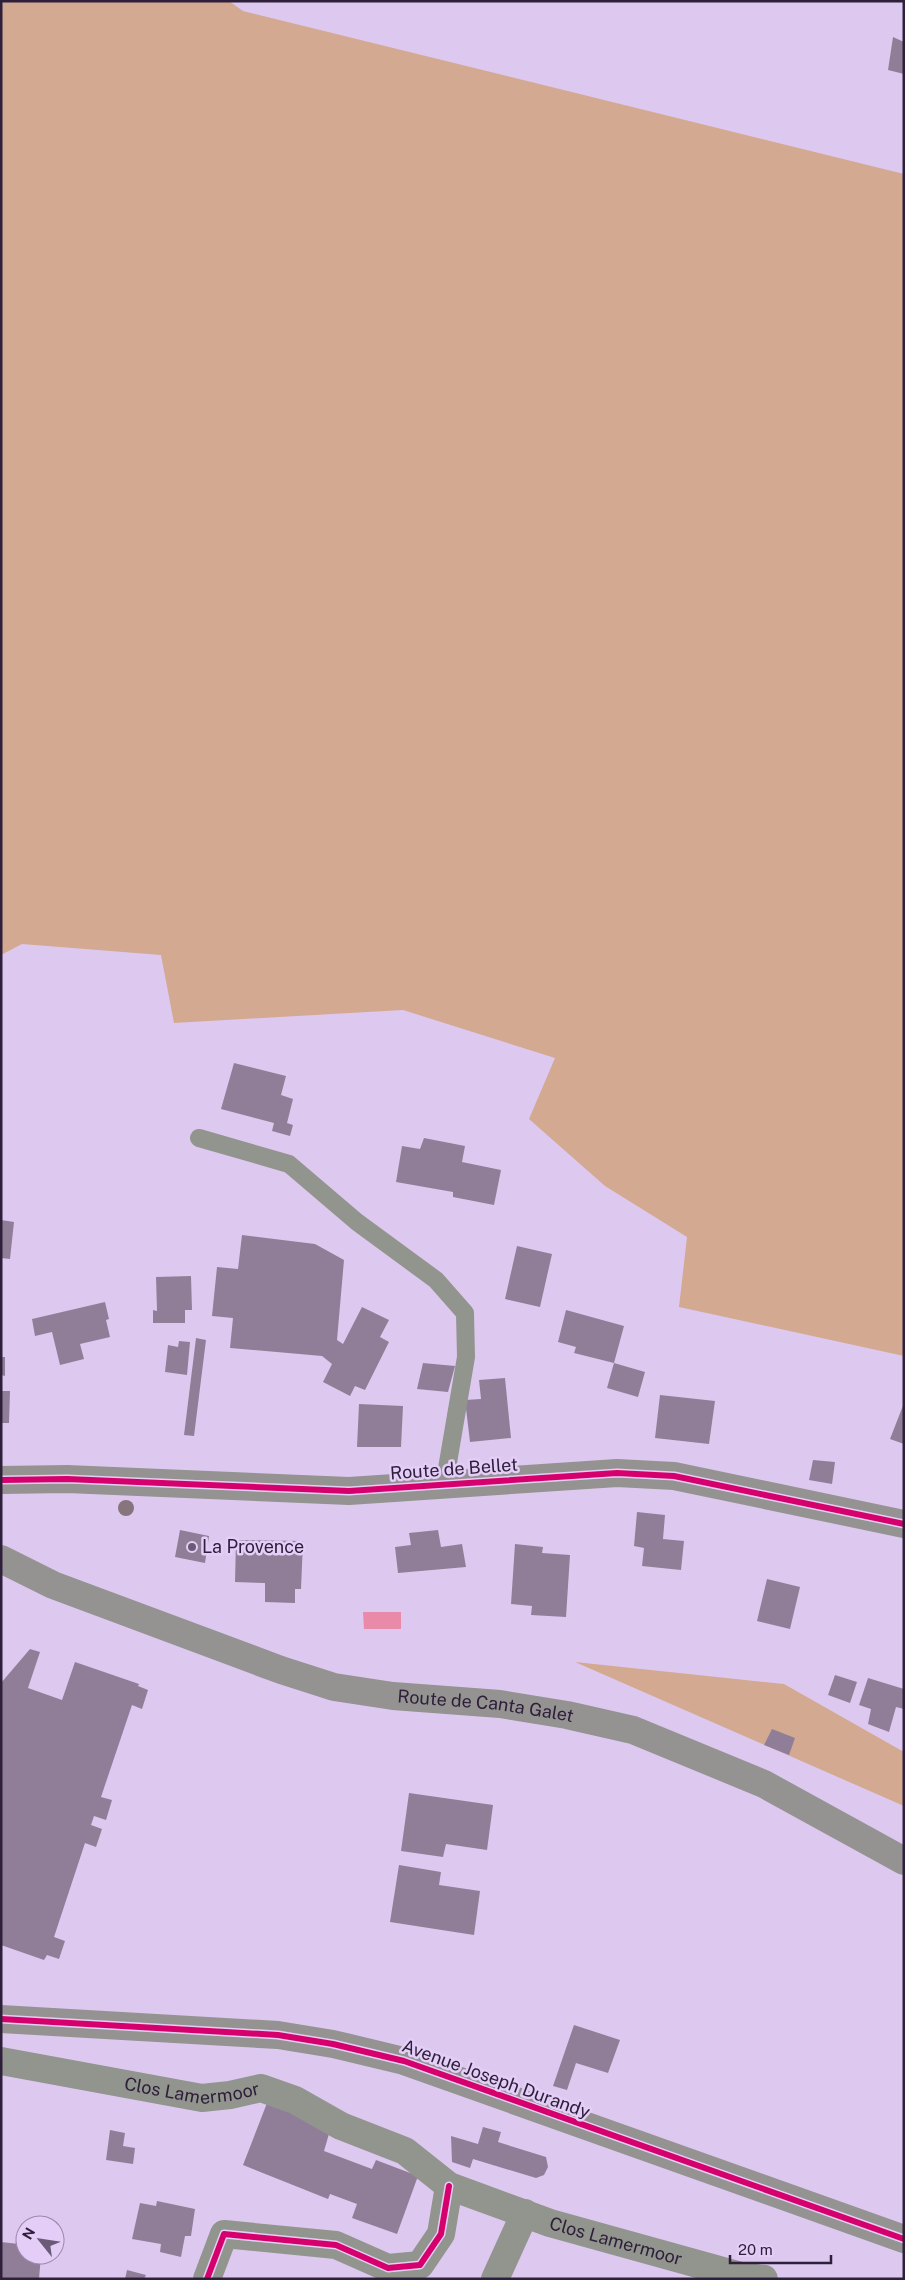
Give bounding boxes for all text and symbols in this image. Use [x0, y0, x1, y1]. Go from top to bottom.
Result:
street label: Route de Bellet [389, 1454, 519, 1483]
place label: La Provence [202, 1536, 304, 1557]
marker: La Provence [186, 1541, 198, 1553]
street label: Route de Canta Galet [397, 1685, 576, 1726]
street label: Avenue Joseph Durandy [399, 2035, 593, 2122]
street label: Clos Lamermoor [123, 2073, 261, 2108]
street label: Clos Lamermoor [547, 2212, 685, 2269]
north arrow [15, 2215, 65, 2265]
text: N [19, 2225, 38, 2242]
scale bar [730, 2232, 831, 2264]
text: 20 m [738, 2241, 773, 2258]

